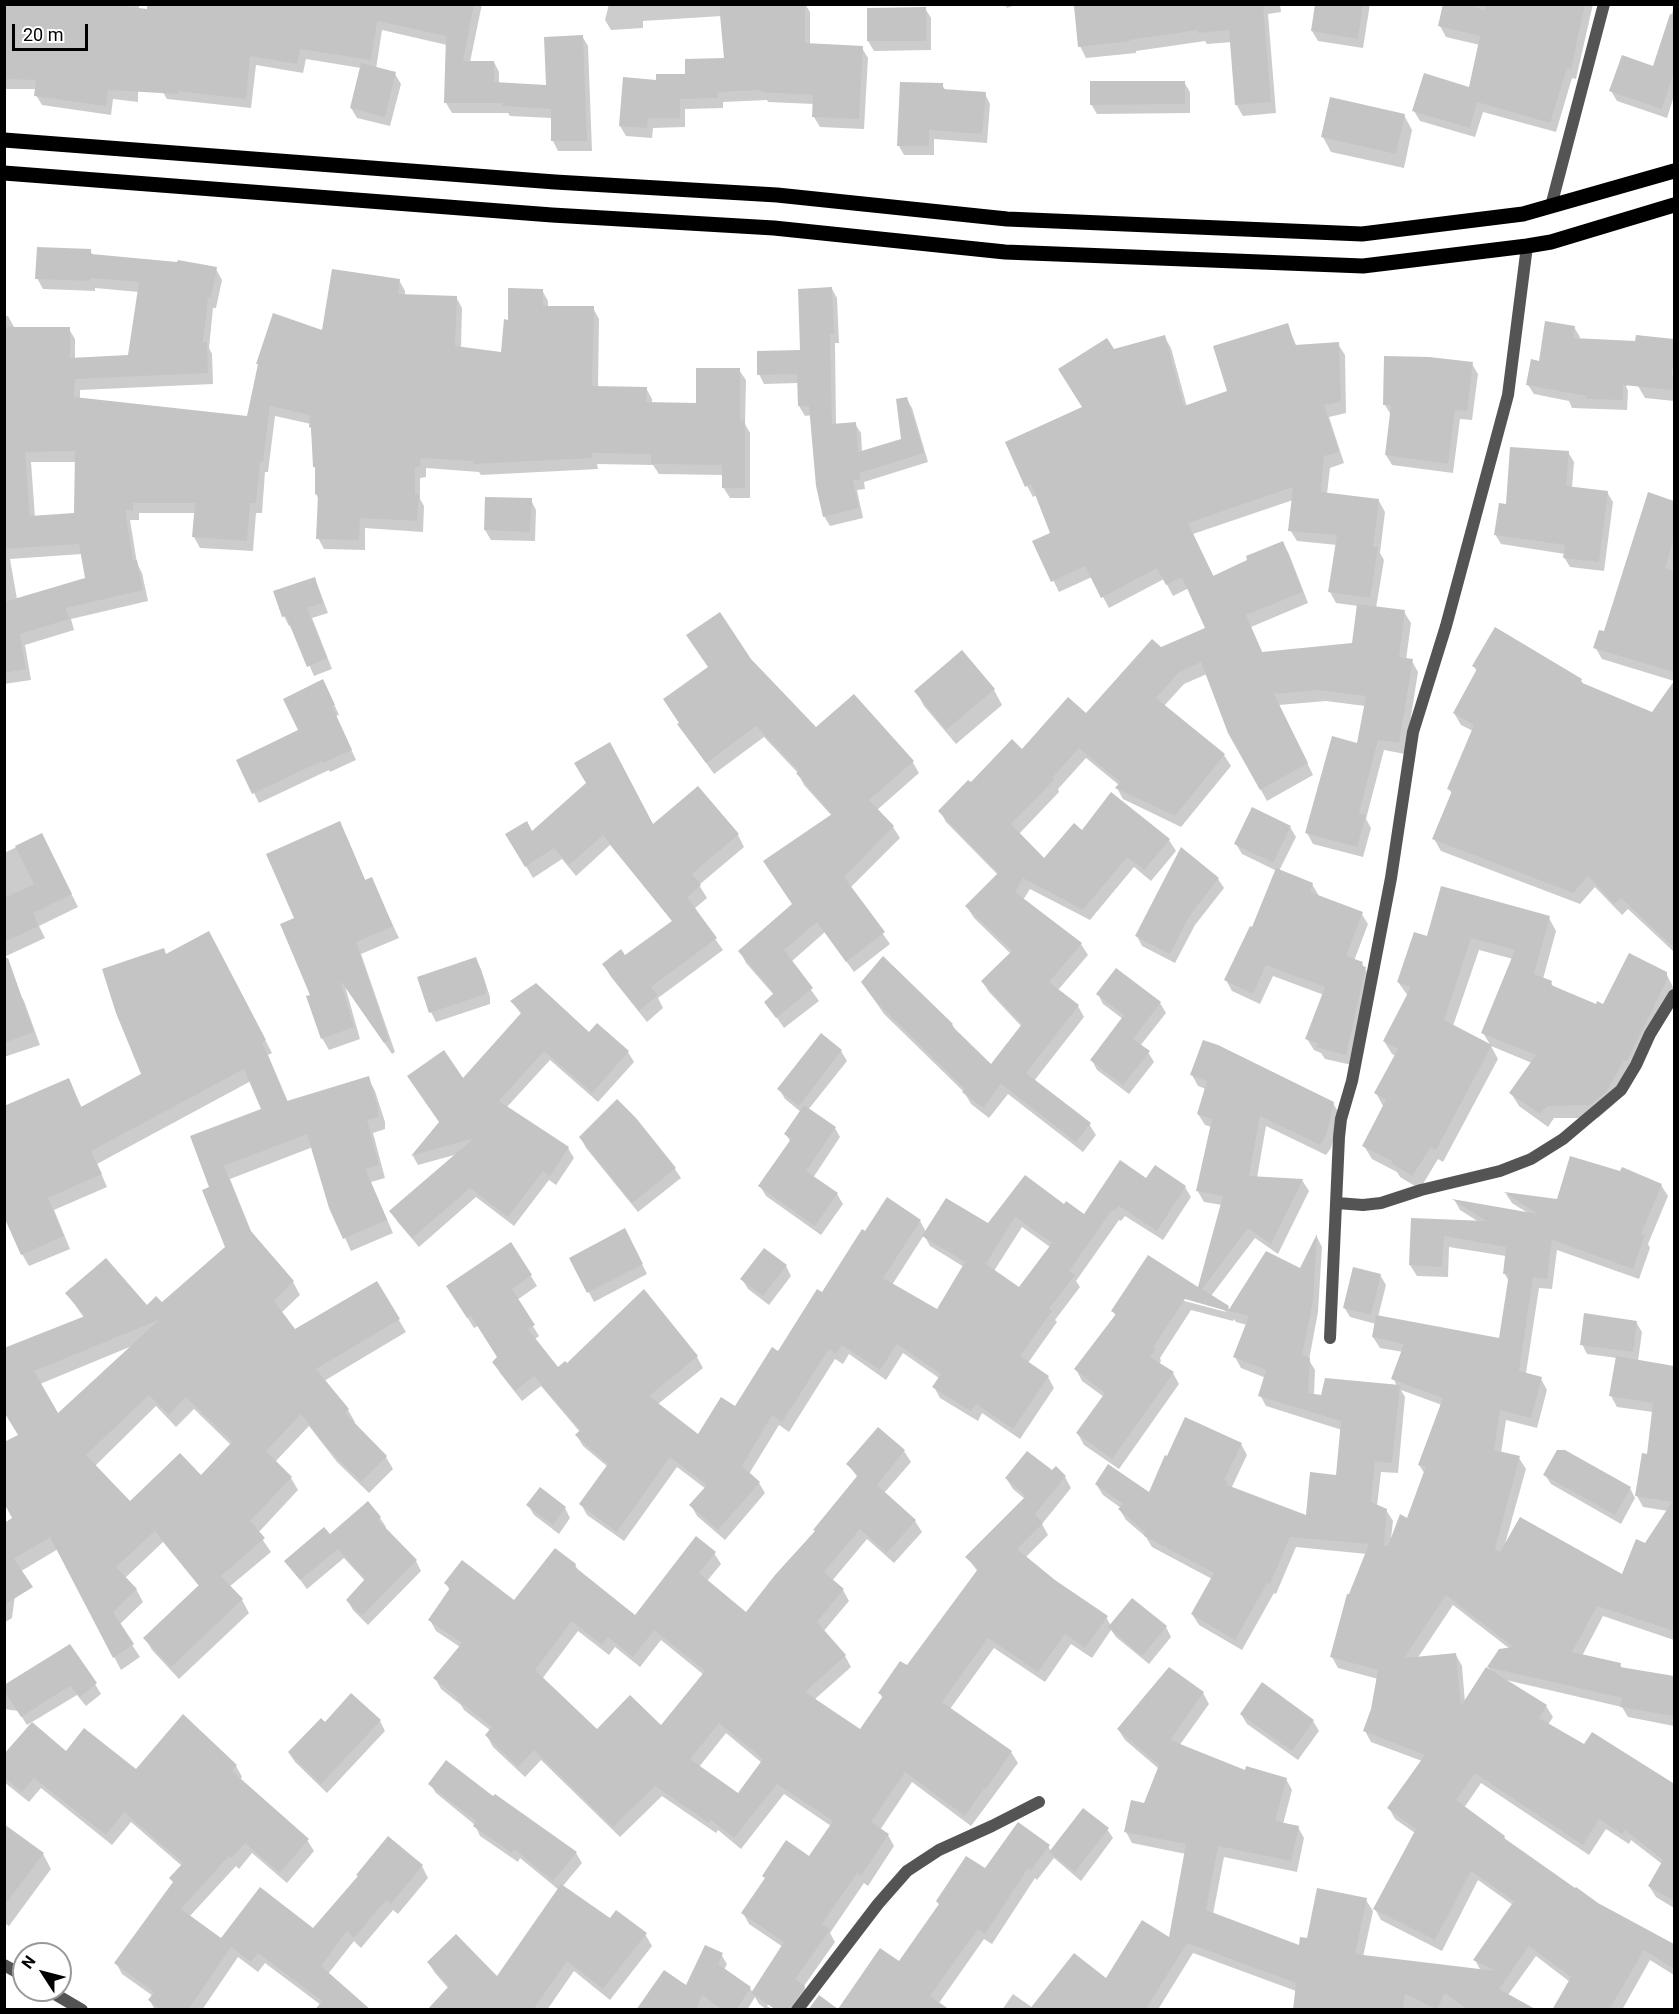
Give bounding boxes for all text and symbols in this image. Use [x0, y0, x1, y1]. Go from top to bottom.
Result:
scale bar [15, 12, 92, 50]
text: 20 m [23, 24, 63, 45]
north arrow [12, 1942, 72, 2002]
text: N [18, 1952, 40, 1972]

